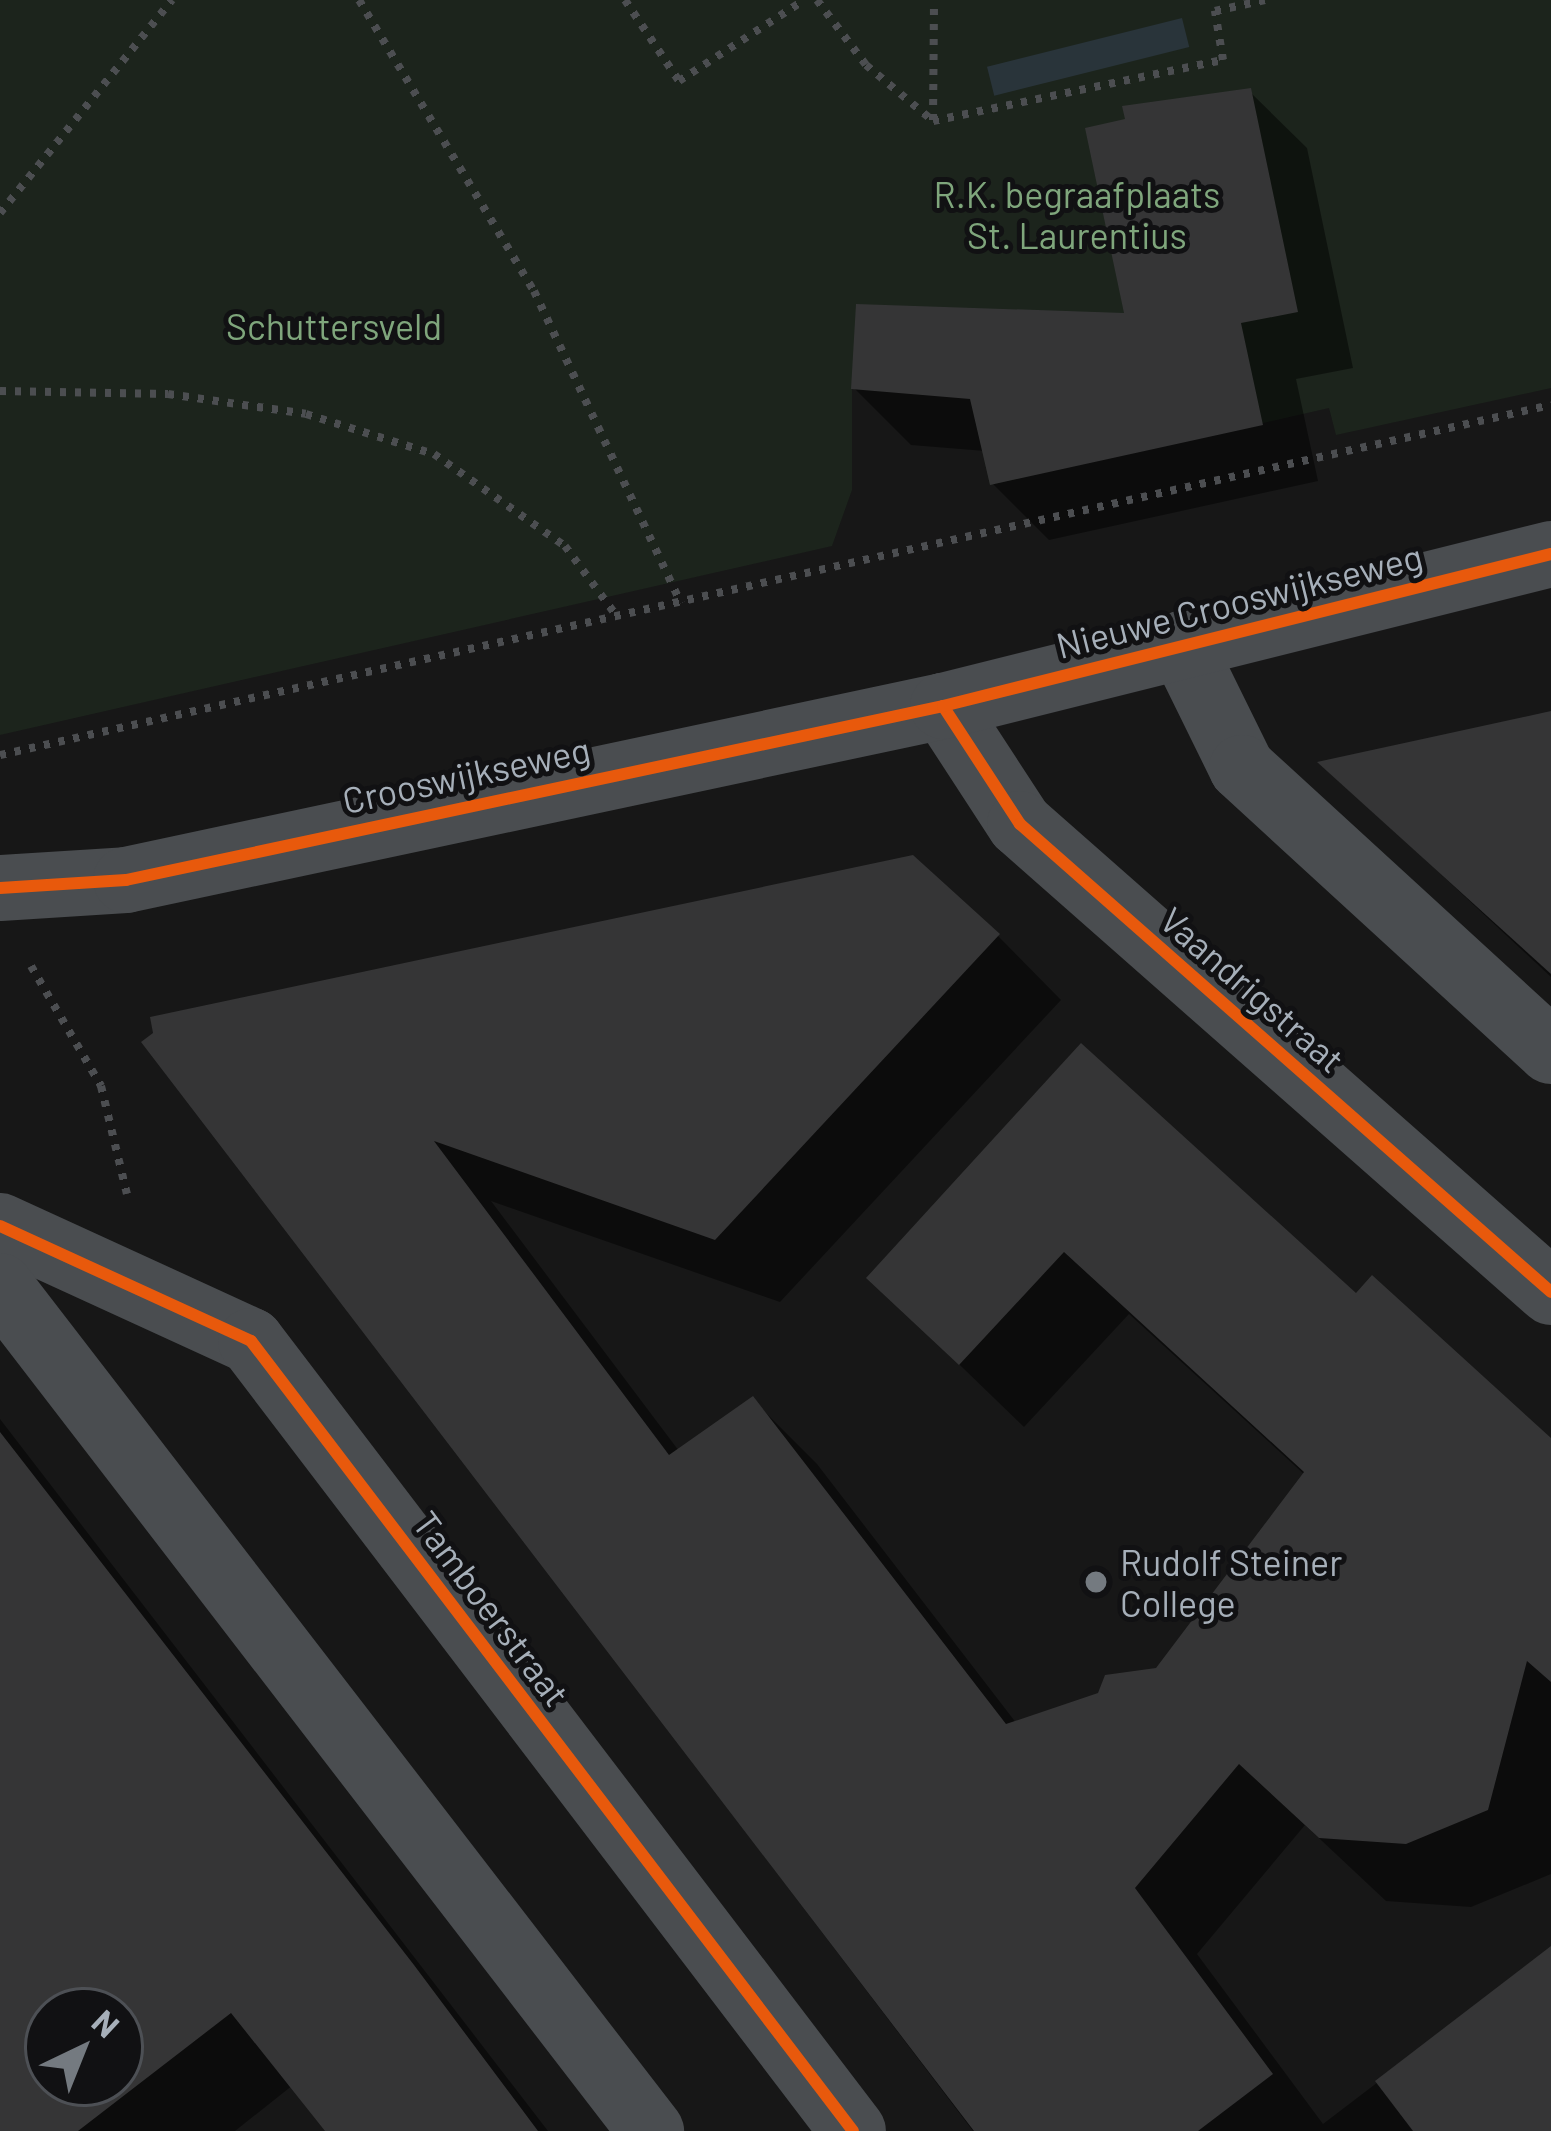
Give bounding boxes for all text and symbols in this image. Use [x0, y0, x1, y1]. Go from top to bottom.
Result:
park label: R.K. begraafplaats St. Laurentius [934, 171, 1220, 256]
park label: Schuttersveld [226, 304, 442, 348]
street label: Nieuwe Crooswijkseweg [1052, 534, 1426, 666]
street label: Crooswijkseweg [338, 727, 594, 821]
street label: Vaandrigstraat [1152, 897, 1354, 1081]
street label: Tamboerstraat [405, 1502, 579, 1714]
place label: Rudolf Steiner College [1120, 1539, 1342, 1624]
marker: Rudolf Steiner College [1083, 1569, 1109, 1595]
north arrow [24, 1987, 144, 2107]
text: N [85, 2001, 128, 2045]

